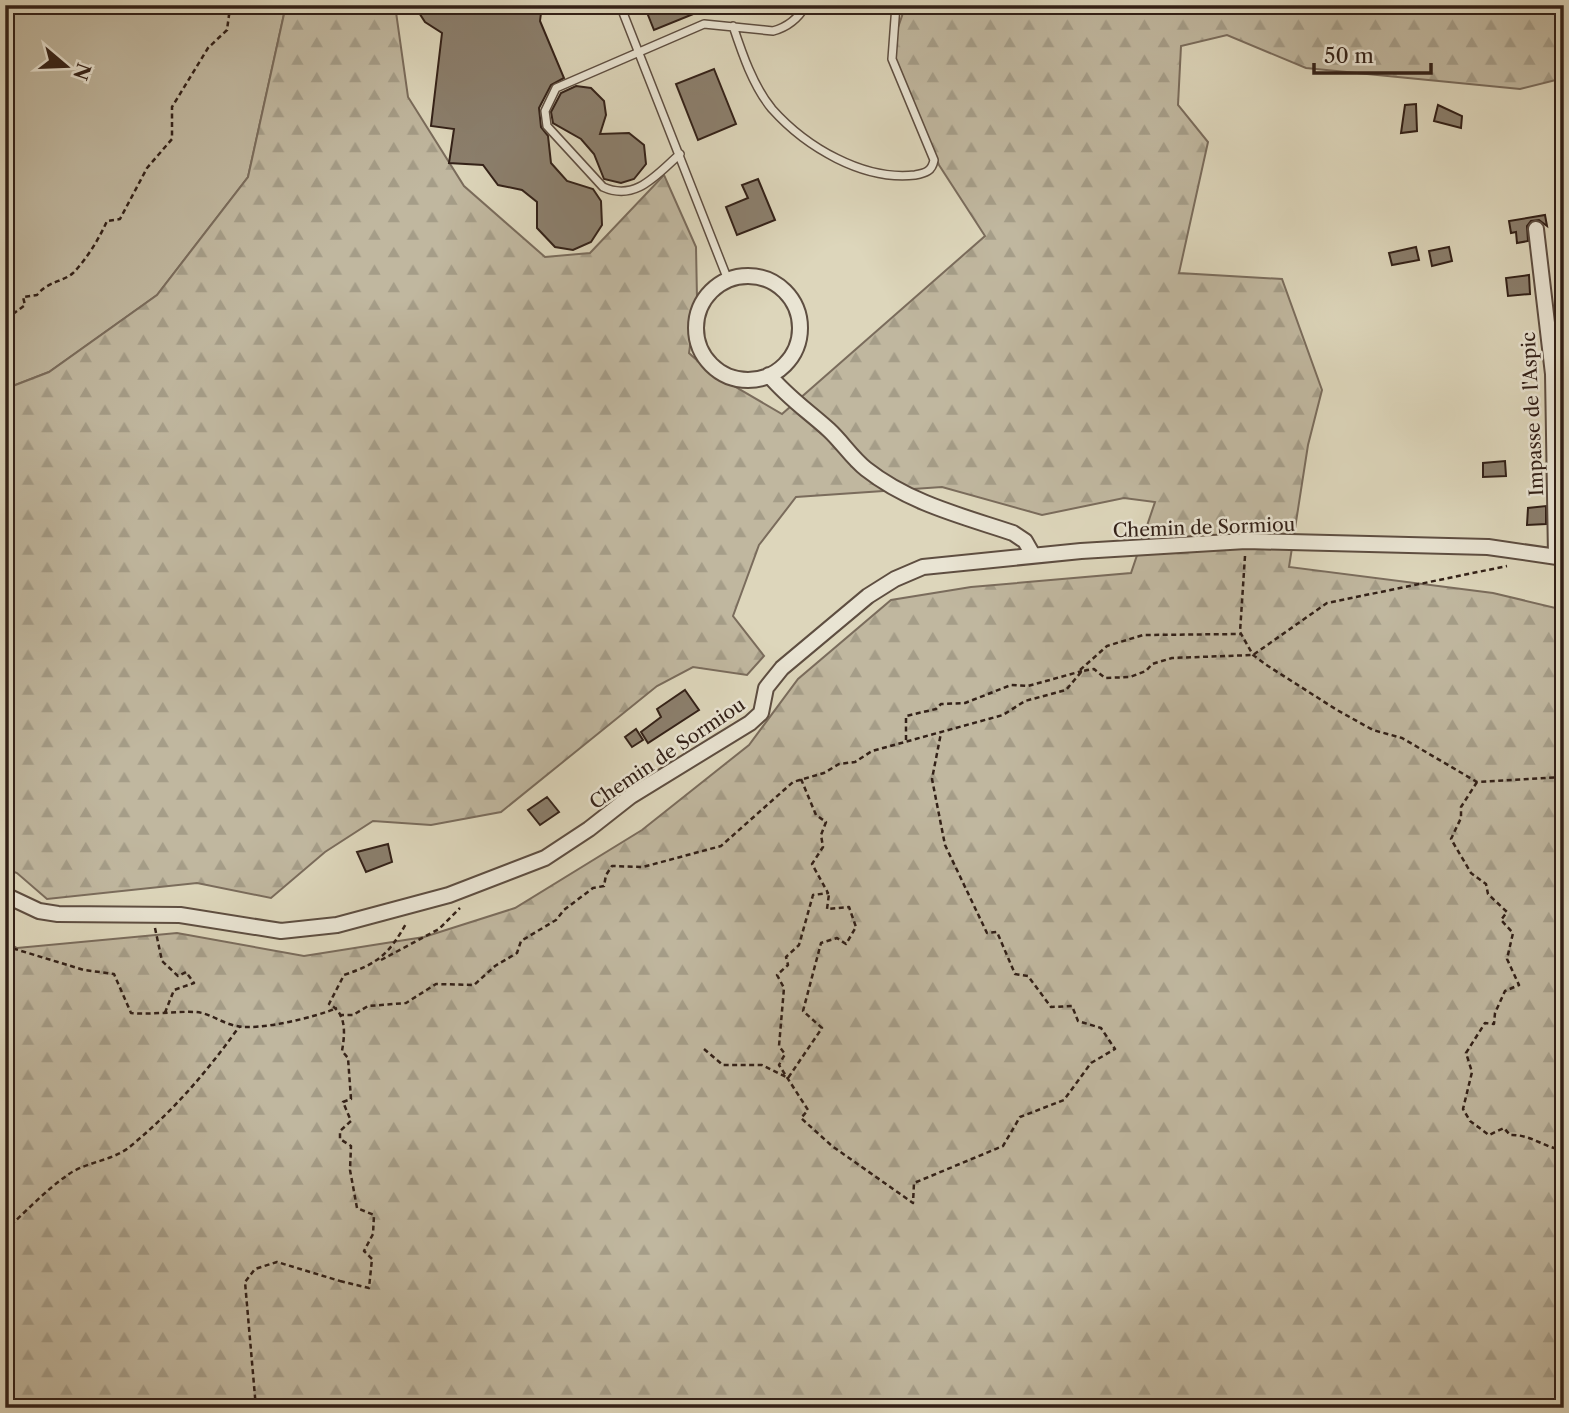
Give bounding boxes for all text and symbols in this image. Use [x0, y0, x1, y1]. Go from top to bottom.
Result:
north arrow [32, 32, 102, 102]
scale bar [1314, 32, 1431, 76]
text: 50 m [1324, 43, 1374, 68]
text: N [68, 60, 95, 83]
street label: Impasse de l'Aspic [1517, 331, 1548, 497]
street label: Chemin de Sormiou [1112, 513, 1296, 542]
street label: Chemin de Sormiou [585, 693, 750, 814]

